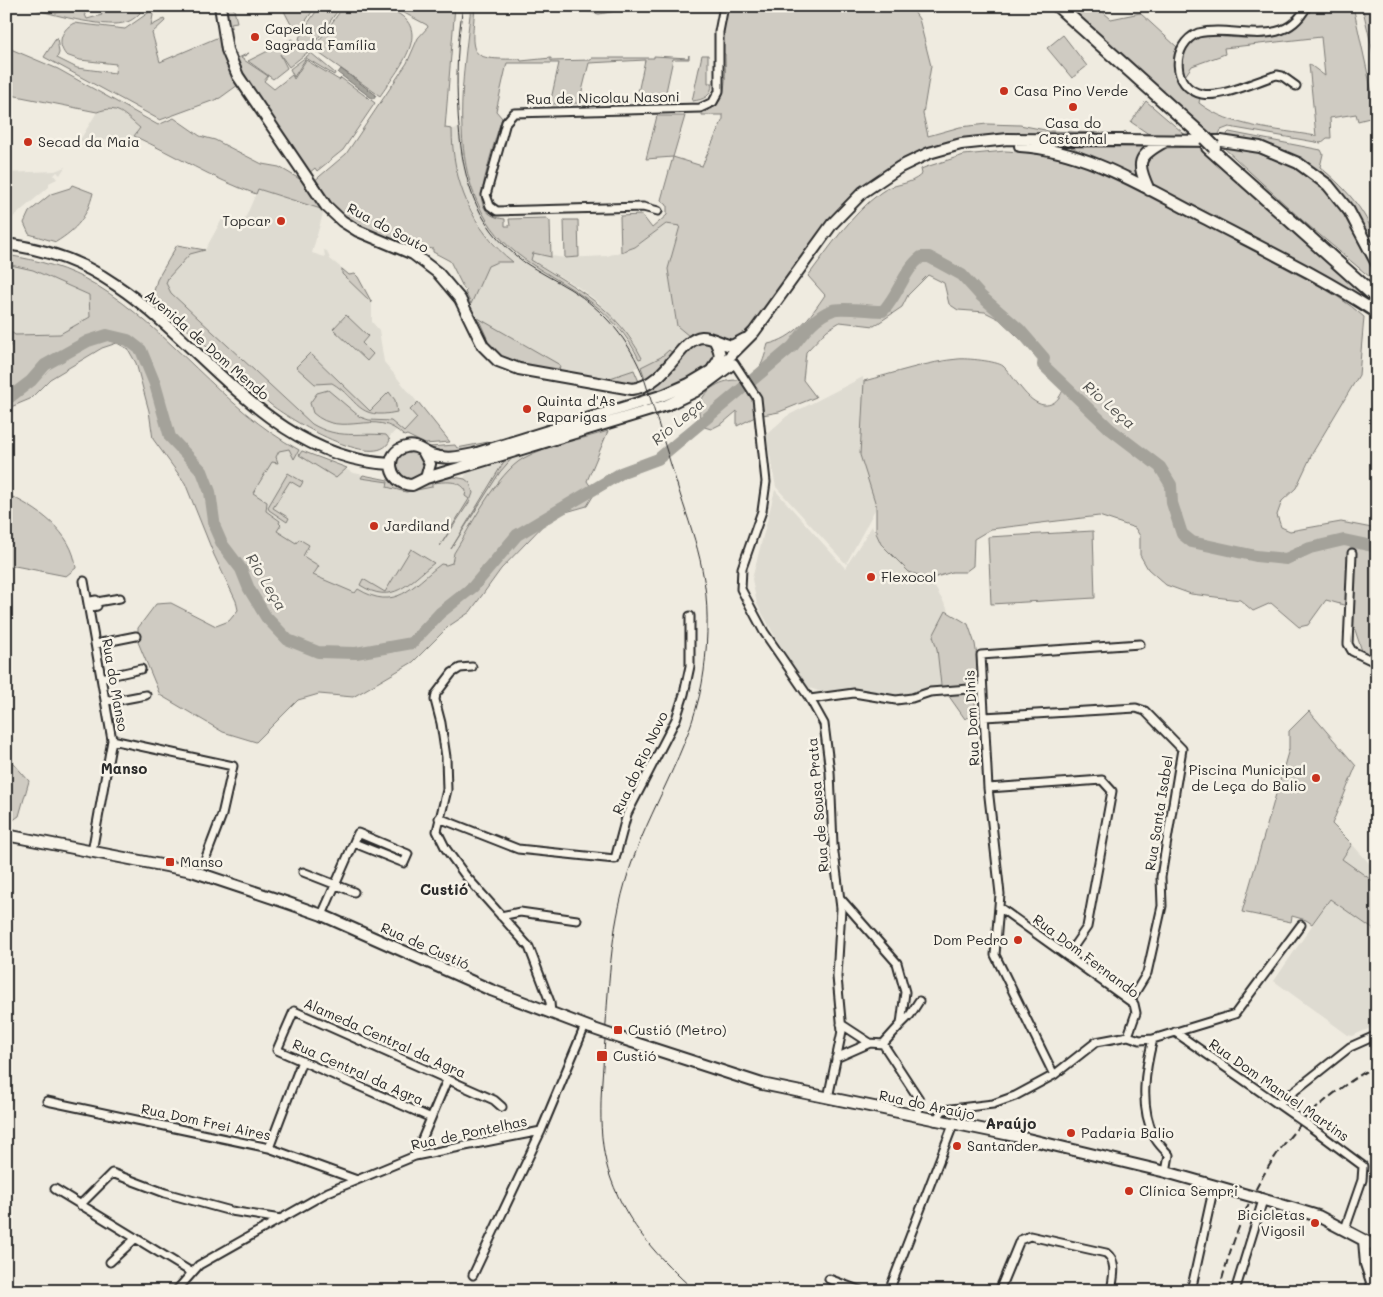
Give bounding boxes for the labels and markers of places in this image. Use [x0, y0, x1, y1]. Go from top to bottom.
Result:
place label: Capela da Sagrada Família [265, 19, 376, 54]
marker: Capela da Sagrada Família [249, 31, 261, 43]
place label: Casa Pino Verde [1014, 81, 1128, 100]
marker: Casa Pino Verde [998, 85, 1010, 97]
marker: Casa do Castanhal [1067, 101, 1079, 113]
place label: Casa do Castanhal [1039, 113, 1107, 148]
place label: Secad da Maia [38, 132, 140, 151]
marker: Secad da Maia [22, 136, 34, 148]
place label: Topcar [222, 211, 271, 230]
marker: Topcar [275, 215, 287, 227]
place label: Quinta d'As Raparigas [537, 391, 615, 426]
marker: Quinta d'As Raparigas [521, 403, 533, 415]
place label: Jardiland [384, 516, 450, 535]
marker: Jardiland [368, 520, 380, 532]
place label: Flexocol [881, 567, 936, 586]
marker: Flexocol [865, 571, 877, 583]
place label: Piscina Municipal de Leça do Balio [1189, 760, 1306, 795]
marker: Piscina Municipal de Leça do Balio [1310, 772, 1322, 784]
place label: Manso [180, 852, 223, 871]
marker: Manso [164, 856, 176, 868]
place label: Dom Pedro [933, 930, 1008, 949]
marker: Dom Pedro [1012, 934, 1024, 946]
place label: Custió (Metro) [628, 1020, 727, 1039]
marker: Custió (Metro) [612, 1024, 624, 1036]
place label: Custió [613, 1046, 656, 1065]
marker: Custió [595, 1049, 609, 1063]
place label: Padaria Balio [1081, 1123, 1174, 1142]
marker: Padaria Balio [1065, 1127, 1077, 1139]
place label: Santander [967, 1136, 1039, 1155]
marker: Santander [951, 1140, 963, 1152]
place label: Clínica Sempri [1139, 1181, 1238, 1200]
marker: Clínica Sempri [1123, 1185, 1135, 1197]
place label: Bicicletas Vigosil [1237, 1205, 1305, 1240]
marker: Bicicletas Vigosil [1309, 1217, 1321, 1229]

